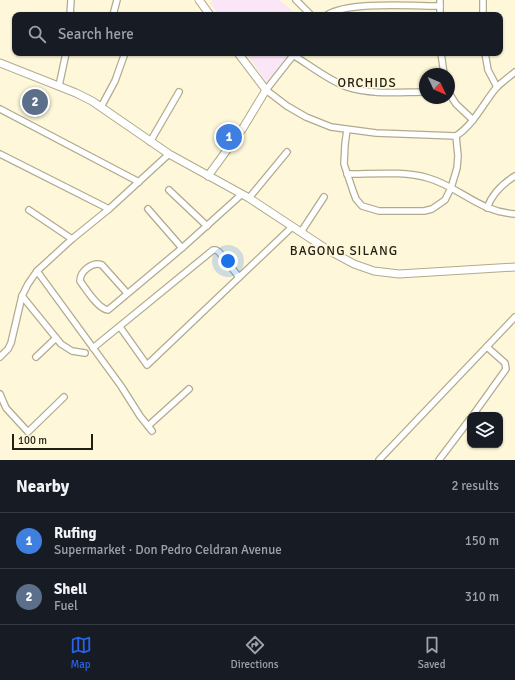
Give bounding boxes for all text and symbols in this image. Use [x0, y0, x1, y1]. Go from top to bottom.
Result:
search box [12, 12, 503, 56]
icon: search [26, 23, 48, 45]
text: Search here [58, 25, 134, 43]
north arrow [419, 68, 455, 104]
district label: ORCHIDS [337, 75, 397, 91]
pin: 2 [22, 87, 48, 117]
pin: 1 [216, 122, 242, 152]
district label: BAGONG SILANG [290, 243, 398, 259]
your location [218, 251, 238, 271]
map controls [467, 412, 503, 448]
button: layers [467, 412, 503, 448]
scale bar [12, 432, 93, 451]
text: 100 m [18, 434, 47, 447]
text: Nearby [16, 476, 69, 497]
text: 2 results [451, 478, 499, 494]
text: Rufing [54, 524, 97, 542]
text: 1 [25, 533, 33, 549]
text: 150 m [465, 533, 499, 549]
text: Supermarket · Don Pedro Celdran Avenue [54, 542, 282, 558]
text: Shell [54, 580, 87, 598]
text: 2 [25, 589, 33, 605]
text: 310 m [465, 589, 499, 605]
text: Fuel [54, 598, 78, 614]
tab: Map [70, 634, 92, 671]
tab: Directions [231, 634, 279, 671]
tab: Saved [418, 634, 445, 671]

